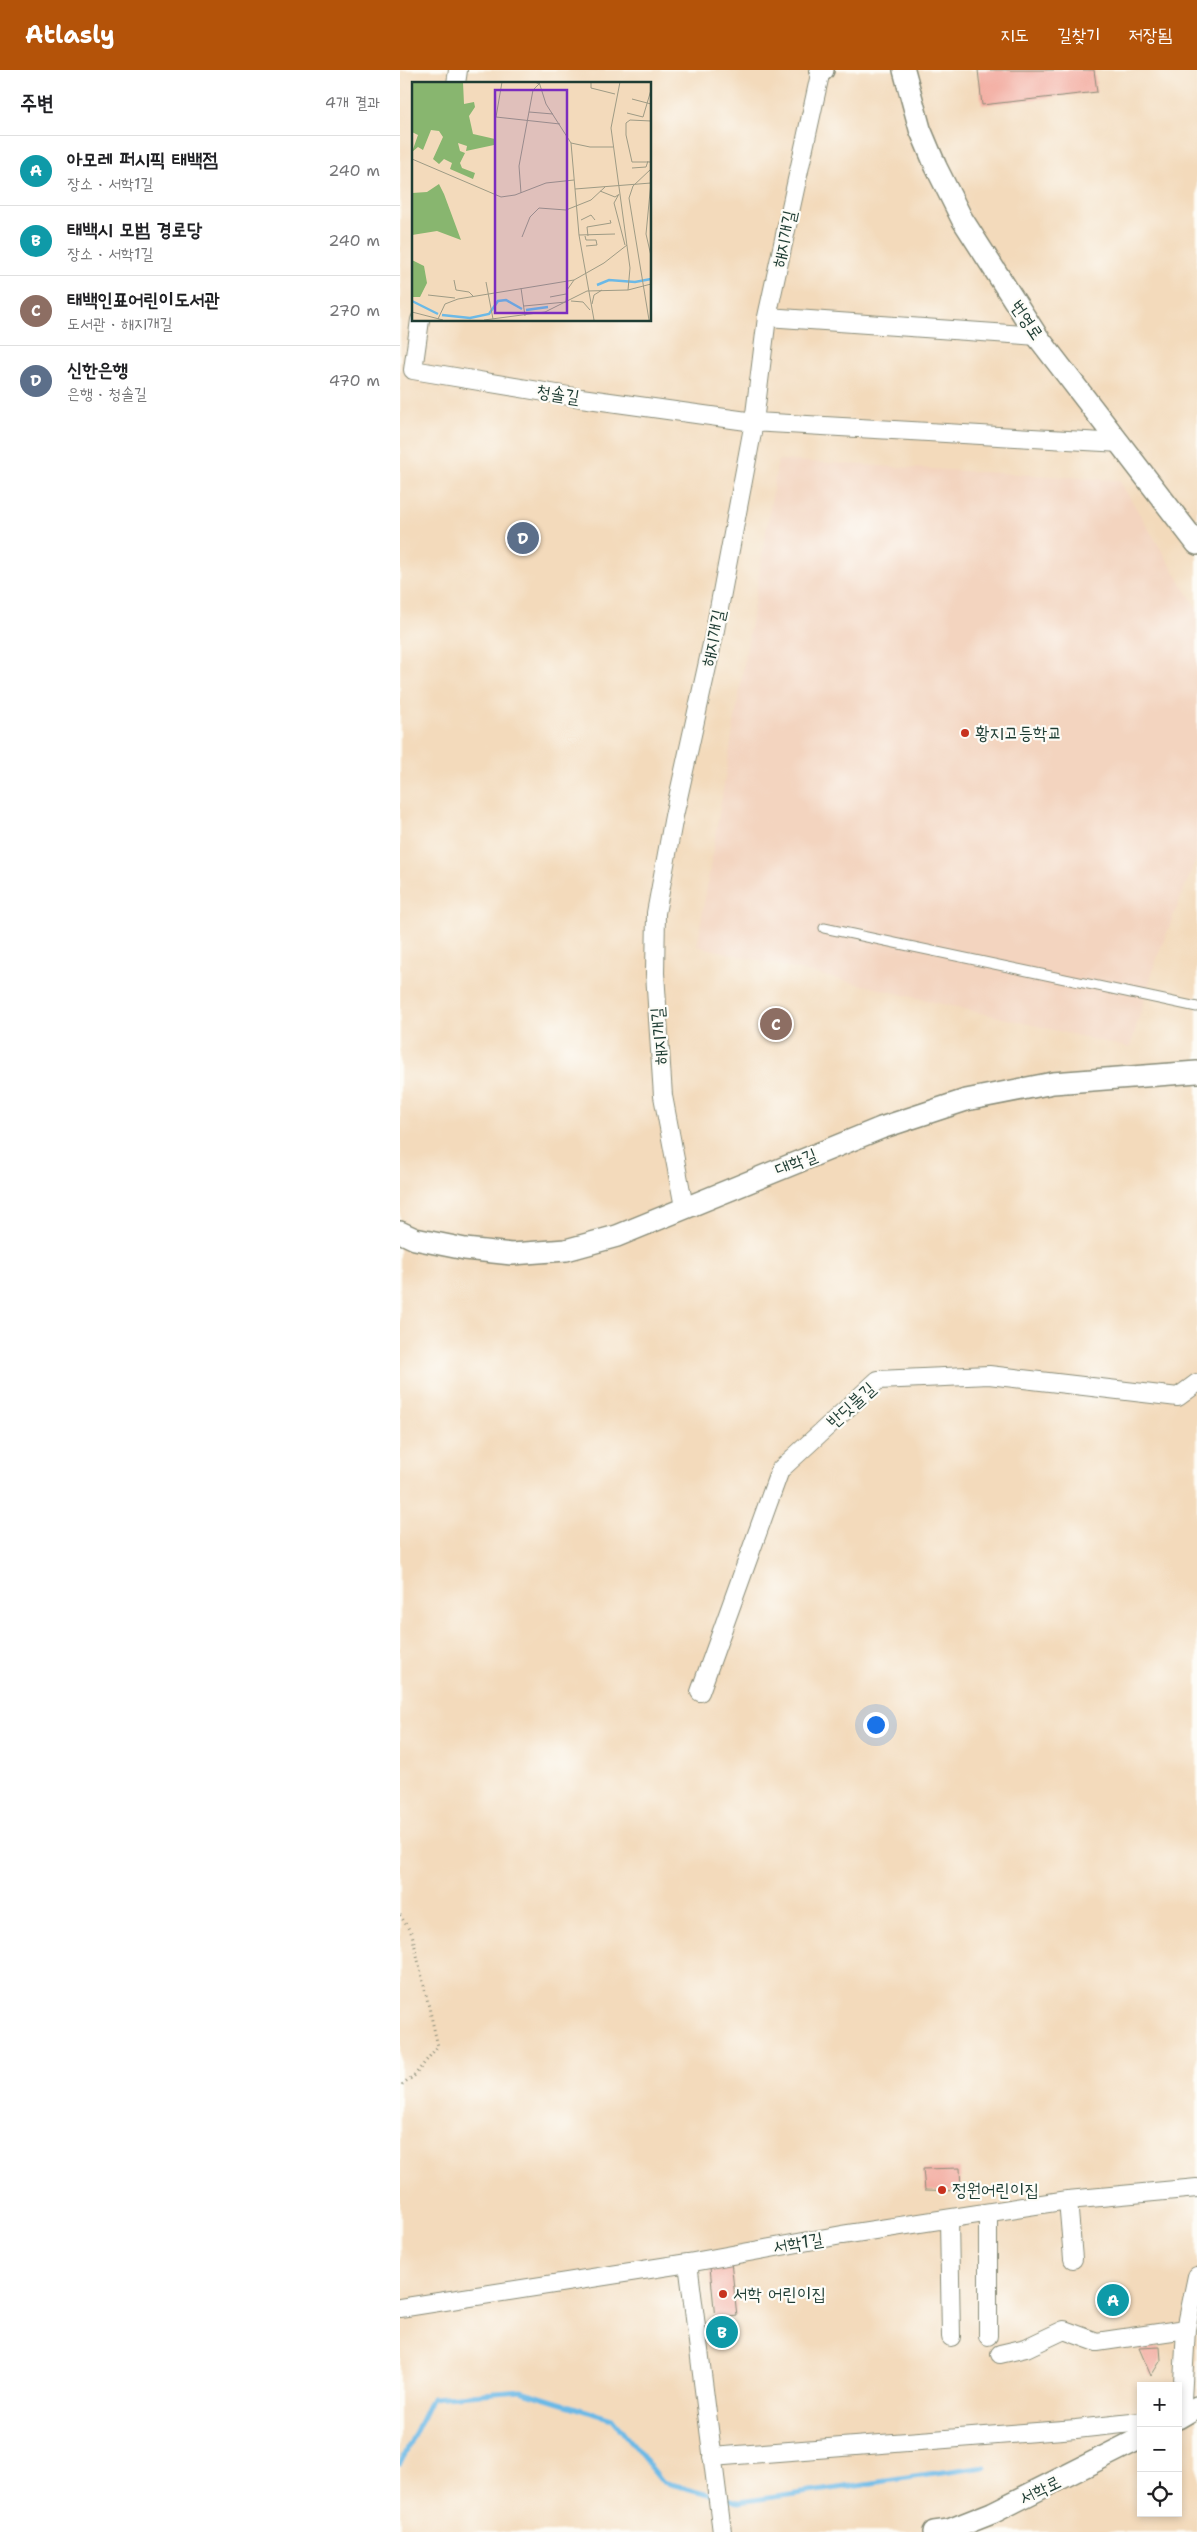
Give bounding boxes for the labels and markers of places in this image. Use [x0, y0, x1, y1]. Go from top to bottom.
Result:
pin: D [507, 519, 539, 557]
place label: 황지고등학교 [975, 721, 1062, 745]
marker: 황지고등학교 [959, 727, 971, 739]
pin: C [760, 1005, 792, 1043]
place label: 정원어린이집 [952, 2178, 1039, 2202]
marker: 정원어린이집 [936, 2184, 948, 2196]
pin: A [1097, 2281, 1129, 2319]
place label: 서학 어린이집 [733, 2282, 826, 2306]
marker: 서학 어린이집 [717, 2288, 729, 2300]
pin: B [706, 2313, 738, 2351]

